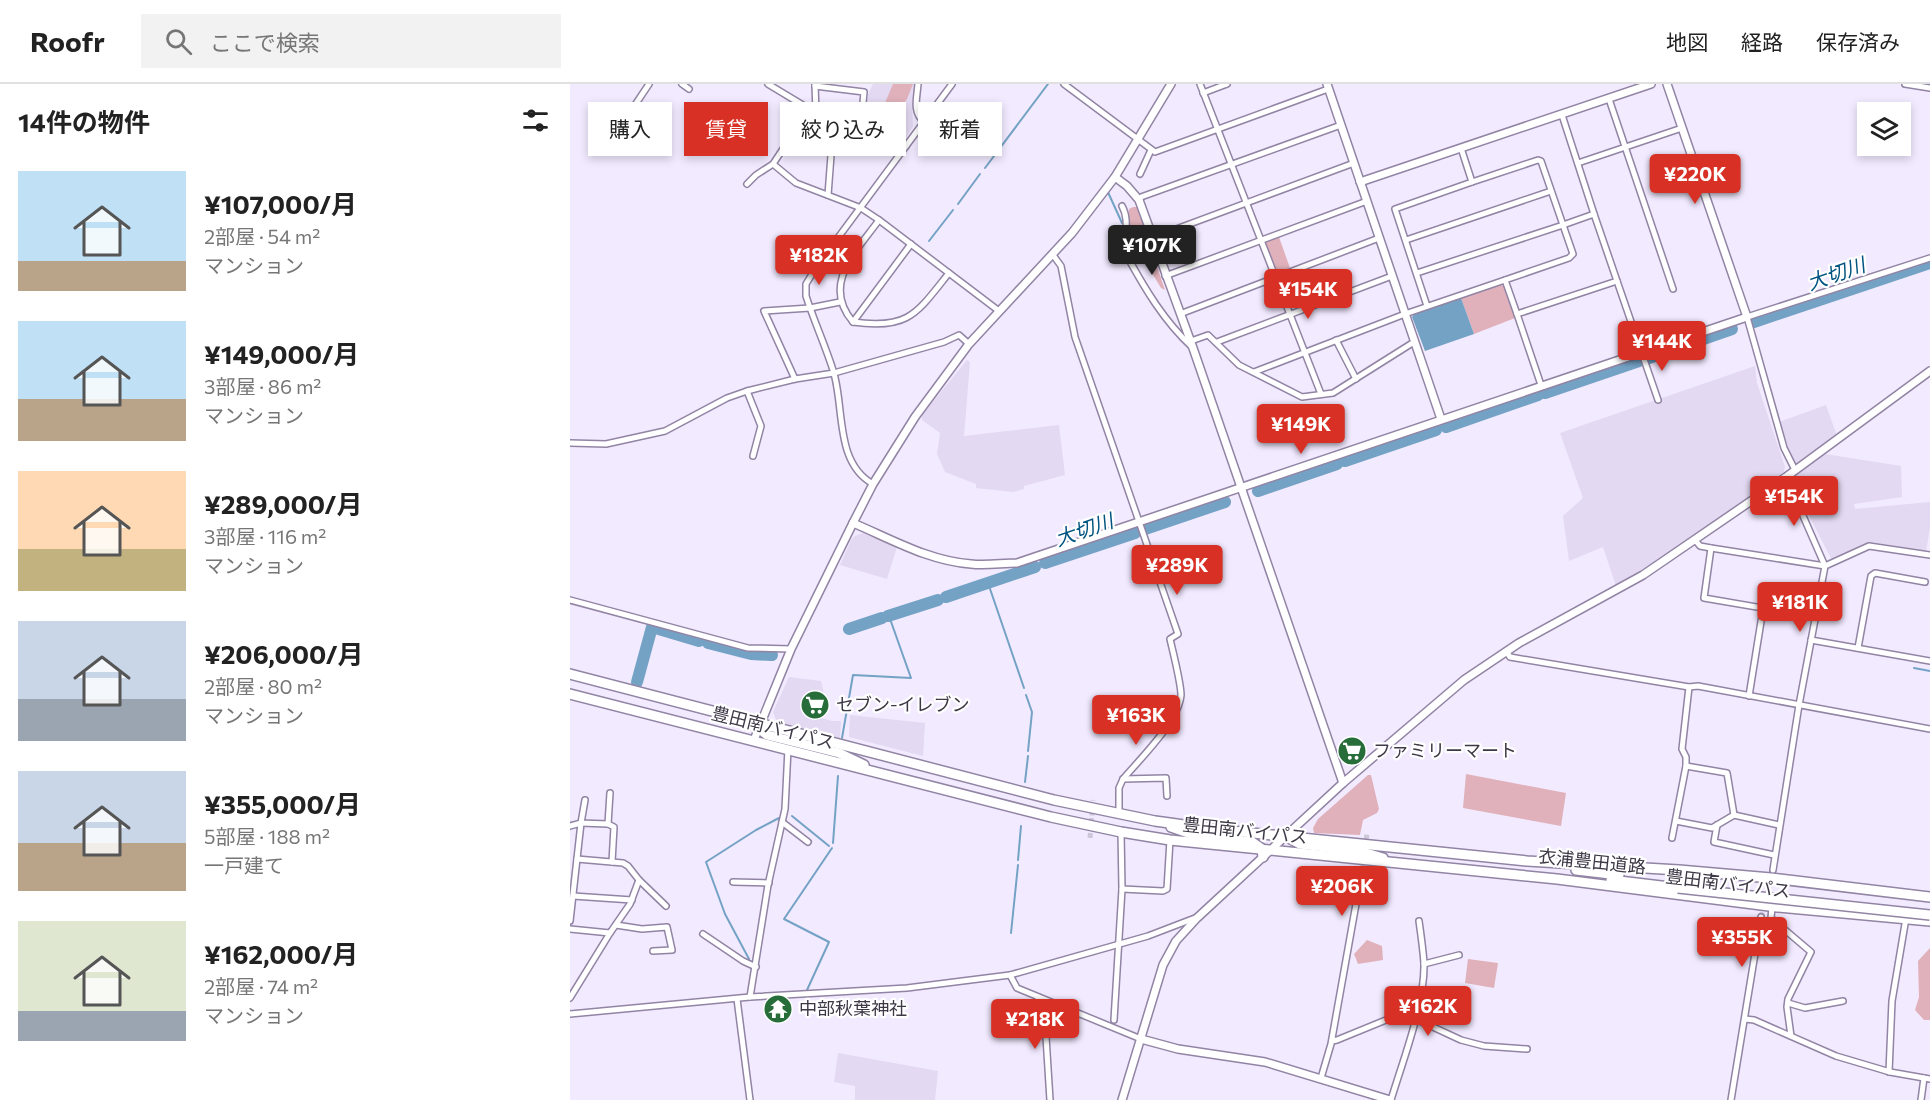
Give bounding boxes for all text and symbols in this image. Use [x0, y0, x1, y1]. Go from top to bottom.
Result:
search box [141, 14, 561, 68]
text: Roofr [30, 24, 105, 58]
icon: search [162, 25, 195, 58]
text: ここで検索 [210, 29, 320, 56]
text: 地図 [1666, 29, 1708, 54]
text: 経路 [1741, 29, 1783, 54]
text: 保存済み [1816, 29, 1900, 54]
chip: 購入 [588, 102, 672, 156]
chip: 賃貸 [684, 102, 768, 156]
chip: 絞り込み [780, 102, 906, 156]
chip: 新着 [918, 102, 1002, 156]
map controls [1857, 102, 1911, 156]
button: layers [1857, 102, 1911, 156]
icon: filters [519, 104, 552, 137]
text: 14件の物件 [18, 106, 150, 137]
pin: ¥220K [1653, 154, 1737, 205]
text: ¥220K [1664, 161, 1726, 185]
text: ¥107,000/月 [204, 188, 357, 219]
icon: home [66, 195, 138, 267]
text: 2部屋 · 54 m² [204, 224, 320, 248]
pin: ¥107K [1110, 225, 1194, 276]
text: ¥107K [1122, 232, 1182, 256]
pin: ¥182K [777, 235, 861, 286]
text: ¥182K [789, 242, 849, 266]
water label: 大切川 [1803, 251, 1870, 294]
text: マンション [204, 253, 304, 277]
pin: ¥154K [1266, 269, 1350, 320]
text: ¥154K [1278, 276, 1338, 300]
pin: ¥144K [1620, 321, 1704, 372]
text: ¥144K [1632, 328, 1692, 352]
text: ¥149,000/月 [204, 338, 359, 369]
icon: home [66, 345, 138, 417]
text: 3部屋 · 86 m² [204, 374, 321, 398]
text: マンション [204, 403, 304, 427]
pin: ¥149K [1259, 404, 1343, 455]
text: ¥149K [1271, 411, 1331, 435]
pin: ¥154K [1752, 476, 1836, 527]
text: ¥154K [1764, 483, 1824, 507]
text: ¥289,000/月 [204, 488, 362, 519]
icon: home [66, 495, 138, 567]
water label: 大切川 [1051, 507, 1118, 550]
text: 3部屋 · 116 m² [204, 524, 326, 548]
pin: ¥289K [1135, 545, 1219, 596]
text: ¥289K [1146, 552, 1208, 576]
text: マンション [204, 553, 304, 577]
pin: ¥181K [1758, 582, 1842, 633]
text: ¥181K [1771, 589, 1829, 613]
text: ¥206,000/月 [204, 638, 364, 669]
icon: home [66, 645, 138, 717]
text: 2部屋 · 80 m² [204, 674, 322, 698]
supermarket icon: セブン-イレブン [799, 689, 831, 721]
place label: セブン-イレブン [836, 693, 970, 715]
pin: ¥163K [1094, 695, 1178, 746]
street label: 豊田南バイパス [710, 701, 837, 753]
text: ¥163K [1106, 702, 1166, 726]
text: マンション [204, 703, 304, 727]
supermarket icon: ファミリーマート [1336, 735, 1368, 767]
place label: ファミリーマート [1373, 739, 1517, 761]
text: ¥355,000/月 [204, 788, 361, 819]
icon: home [66, 795, 138, 867]
street label: 豊田南バイパス [1181, 812, 1309, 848]
text: 5部屋 · 188 m² [204, 824, 330, 848]
street label: 衣浦豊田道路 [1537, 844, 1647, 878]
text: 一戸建て [204, 853, 284, 877]
street label: 豊田南バイパス [1664, 864, 1792, 902]
pin: ¥206K [1300, 866, 1384, 917]
text: ¥206K [1310, 873, 1374, 897]
pin: ¥355K [1700, 917, 1784, 968]
text: ¥355K [1711, 924, 1773, 948]
text: ¥162,000/月 [204, 938, 358, 969]
icon: home [66, 945, 138, 1017]
text: 2部屋 · 74 m² [204, 974, 318, 998]
pin: ¥162K [1386, 986, 1470, 1037]
temple icon: 中部秋葉神社 [762, 993, 794, 1025]
text: ¥162K [1398, 993, 1458, 1017]
place label: 中部秋葉神社 [799, 997, 907, 1019]
pin: ¥218K [993, 999, 1077, 1050]
text: マンション [204, 1003, 304, 1027]
text: ¥218K [1005, 1006, 1065, 1030]

